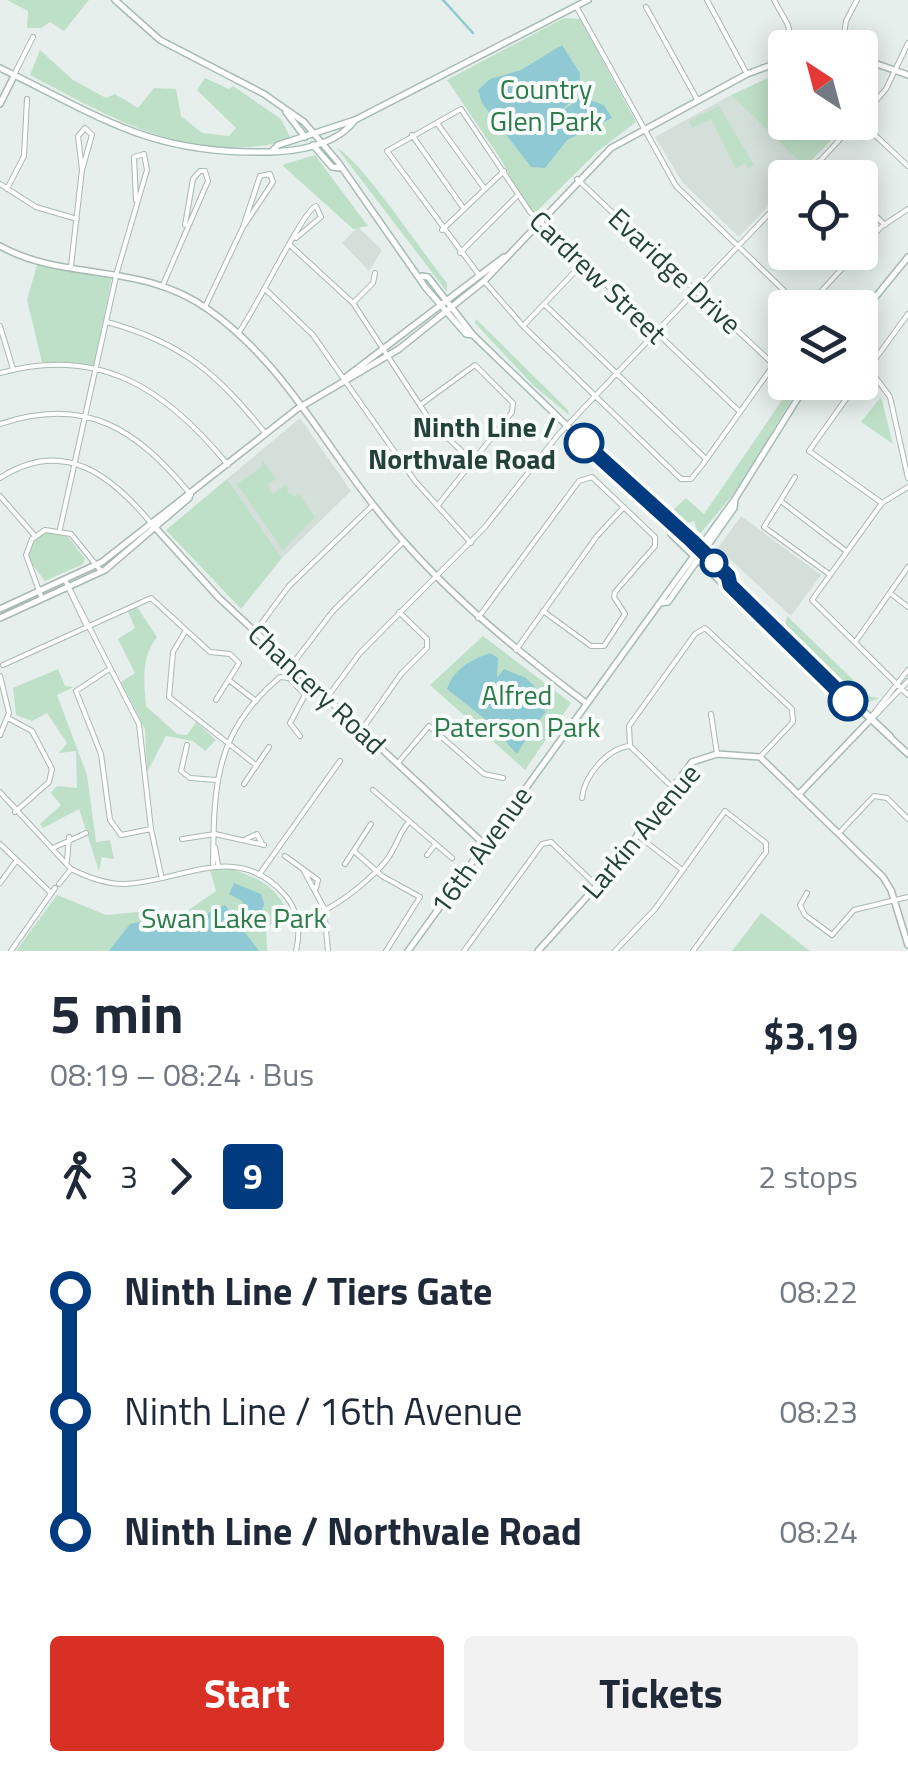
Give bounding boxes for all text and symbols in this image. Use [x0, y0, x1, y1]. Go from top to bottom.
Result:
north arrow [768, 30, 878, 140]
map controls [768, 30, 878, 400]
park label: Country Glen Park [490, 67, 602, 142]
button: locate [768, 160, 878, 270]
street label: Evaridge Drive [599, 197, 752, 344]
street label: Cardrew Street [520, 200, 677, 354]
button: layers [768, 290, 878, 400]
place label: Ninth Line / Northvale Road [368, 405, 556, 480]
marker: Ninth Line / Northvale Road [565, 424, 603, 462]
unlabelled marker [701, 550, 727, 576]
street label: Chancery Road [238, 613, 396, 764]
park label: Alfred Paterson Park [434, 673, 600, 748]
unlabelled marker [829, 682, 867, 720]
street label: Larkin Avenue [571, 753, 710, 908]
street label: 16th Avenue [419, 776, 542, 923]
park label: Swan Lake Park [141, 896, 327, 939]
text: 5 min [50, 971, 184, 1054]
text: $3.19 [763, 1007, 858, 1065]
text: 08:19 – 08:24 · Bus [50, 1050, 314, 1098]
icon: walk [50, 1149, 105, 1204]
icon: forward [153, 1149, 208, 1204]
text: 9 [243, 1149, 263, 1203]
text: 3 [120, 1152, 138, 1200]
text: 2 stops [758, 1152, 858, 1200]
text: Ninth Line / Tiers Gate [124, 1262, 492, 1320]
text: 08:22 [779, 1267, 858, 1315]
text: Ninth Line / 16th Avenue [124, 1382, 522, 1440]
text: 08:23 [779, 1387, 858, 1435]
text: Ninth Line / Northvale Road [124, 1502, 582, 1560]
text: 08:24 [779, 1507, 858, 1555]
button: Start [50, 1636, 444, 1751]
button: Tickets [464, 1636, 858, 1751]

